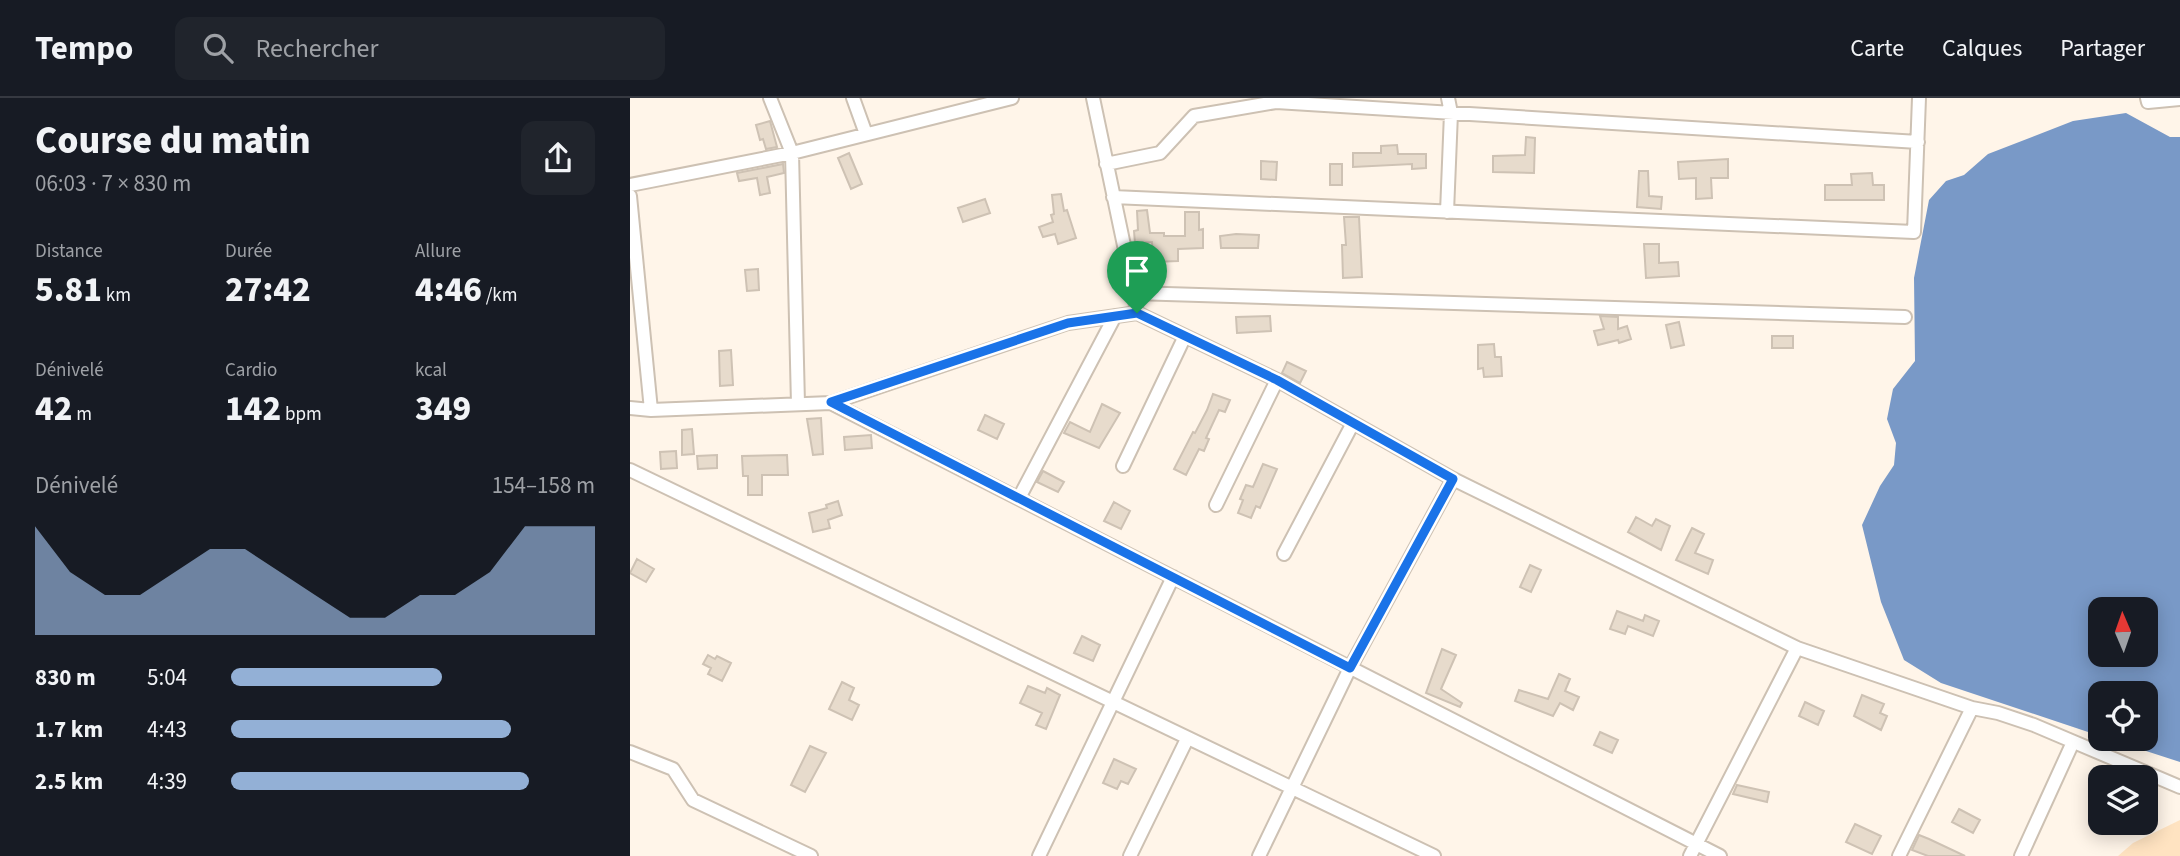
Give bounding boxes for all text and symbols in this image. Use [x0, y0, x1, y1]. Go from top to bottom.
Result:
search box [175, 17, 665, 80]
text: Tempo [35, 25, 133, 72]
icon: search [199, 29, 237, 67]
text: Rechercher [255, 30, 378, 67]
text: Carte [1850, 31, 1904, 66]
text: Calques [1942, 31, 2022, 66]
text: Partager [2060, 31, 2145, 66]
text: Course du matin [35, 114, 311, 168]
button: share [521, 121, 595, 195]
text: 06:03 · 7 × 830 m [35, 167, 191, 200]
text: Distance [35, 238, 103, 265]
text: Durée [225, 238, 272, 265]
text: Allure [415, 238, 461, 265]
pin [1107, 241, 1167, 313]
icon: arrive [1118, 252, 1156, 290]
text: 5.81 [35, 265, 102, 315]
text: 27:42 [225, 265, 311, 315]
text: 4:46 [415, 265, 482, 315]
text: km [102, 282, 131, 309]
text: /km [482, 282, 518, 309]
text: Dénivelé [35, 357, 104, 384]
text: Cardio [225, 357, 277, 384]
text: kcal [415, 357, 447, 384]
text: 42 [35, 384, 72, 434]
text: 142 [225, 384, 281, 434]
text: 349 [415, 384, 471, 434]
text: m [72, 401, 92, 428]
text: bpm [281, 401, 322, 428]
text: Dénivelé [35, 469, 118, 502]
text: 154–158 m [492, 469, 595, 502]
north arrow [2088, 597, 2158, 667]
map controls [2088, 597, 2158, 835]
text: 830 m [35, 661, 96, 694]
text: 5:04 [147, 661, 187, 694]
button: locate [2088, 681, 2158, 751]
text: 1.7 km [35, 713, 103, 746]
text: 4:43 [147, 713, 187, 746]
text: 2.5 km [35, 765, 103, 798]
text: 4:39 [147, 765, 187, 798]
button: layers [2088, 765, 2158, 835]

